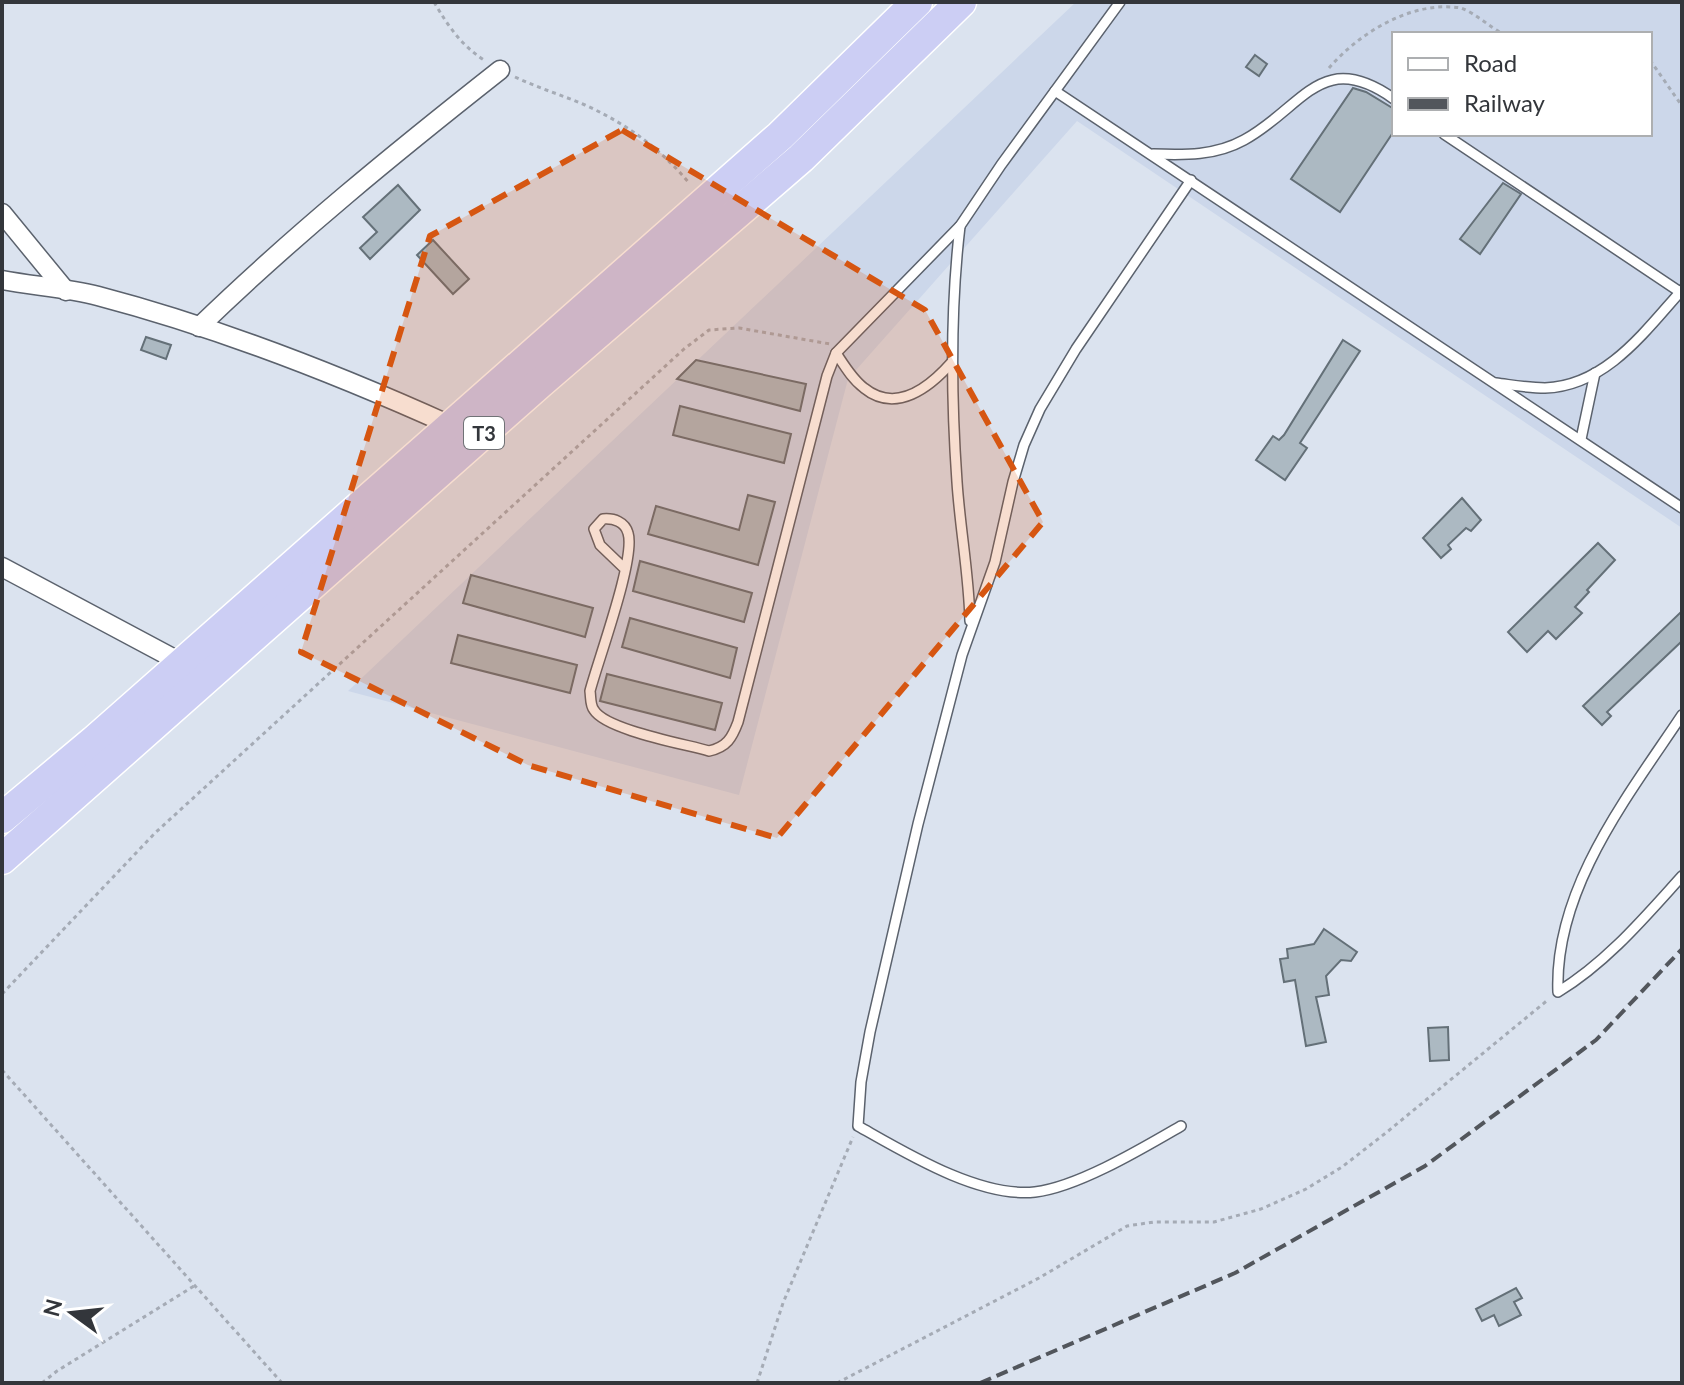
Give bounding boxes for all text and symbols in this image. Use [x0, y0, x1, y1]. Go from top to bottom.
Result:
legend [1392, 32, 1652, 136]
text: Road [1464, 48, 1517, 77]
text: Railway [1464, 88, 1546, 117]
road number: T3 [464, 417, 504, 449]
north arrow [32, 1273, 112, 1353]
text: N [37, 1296, 67, 1319]

